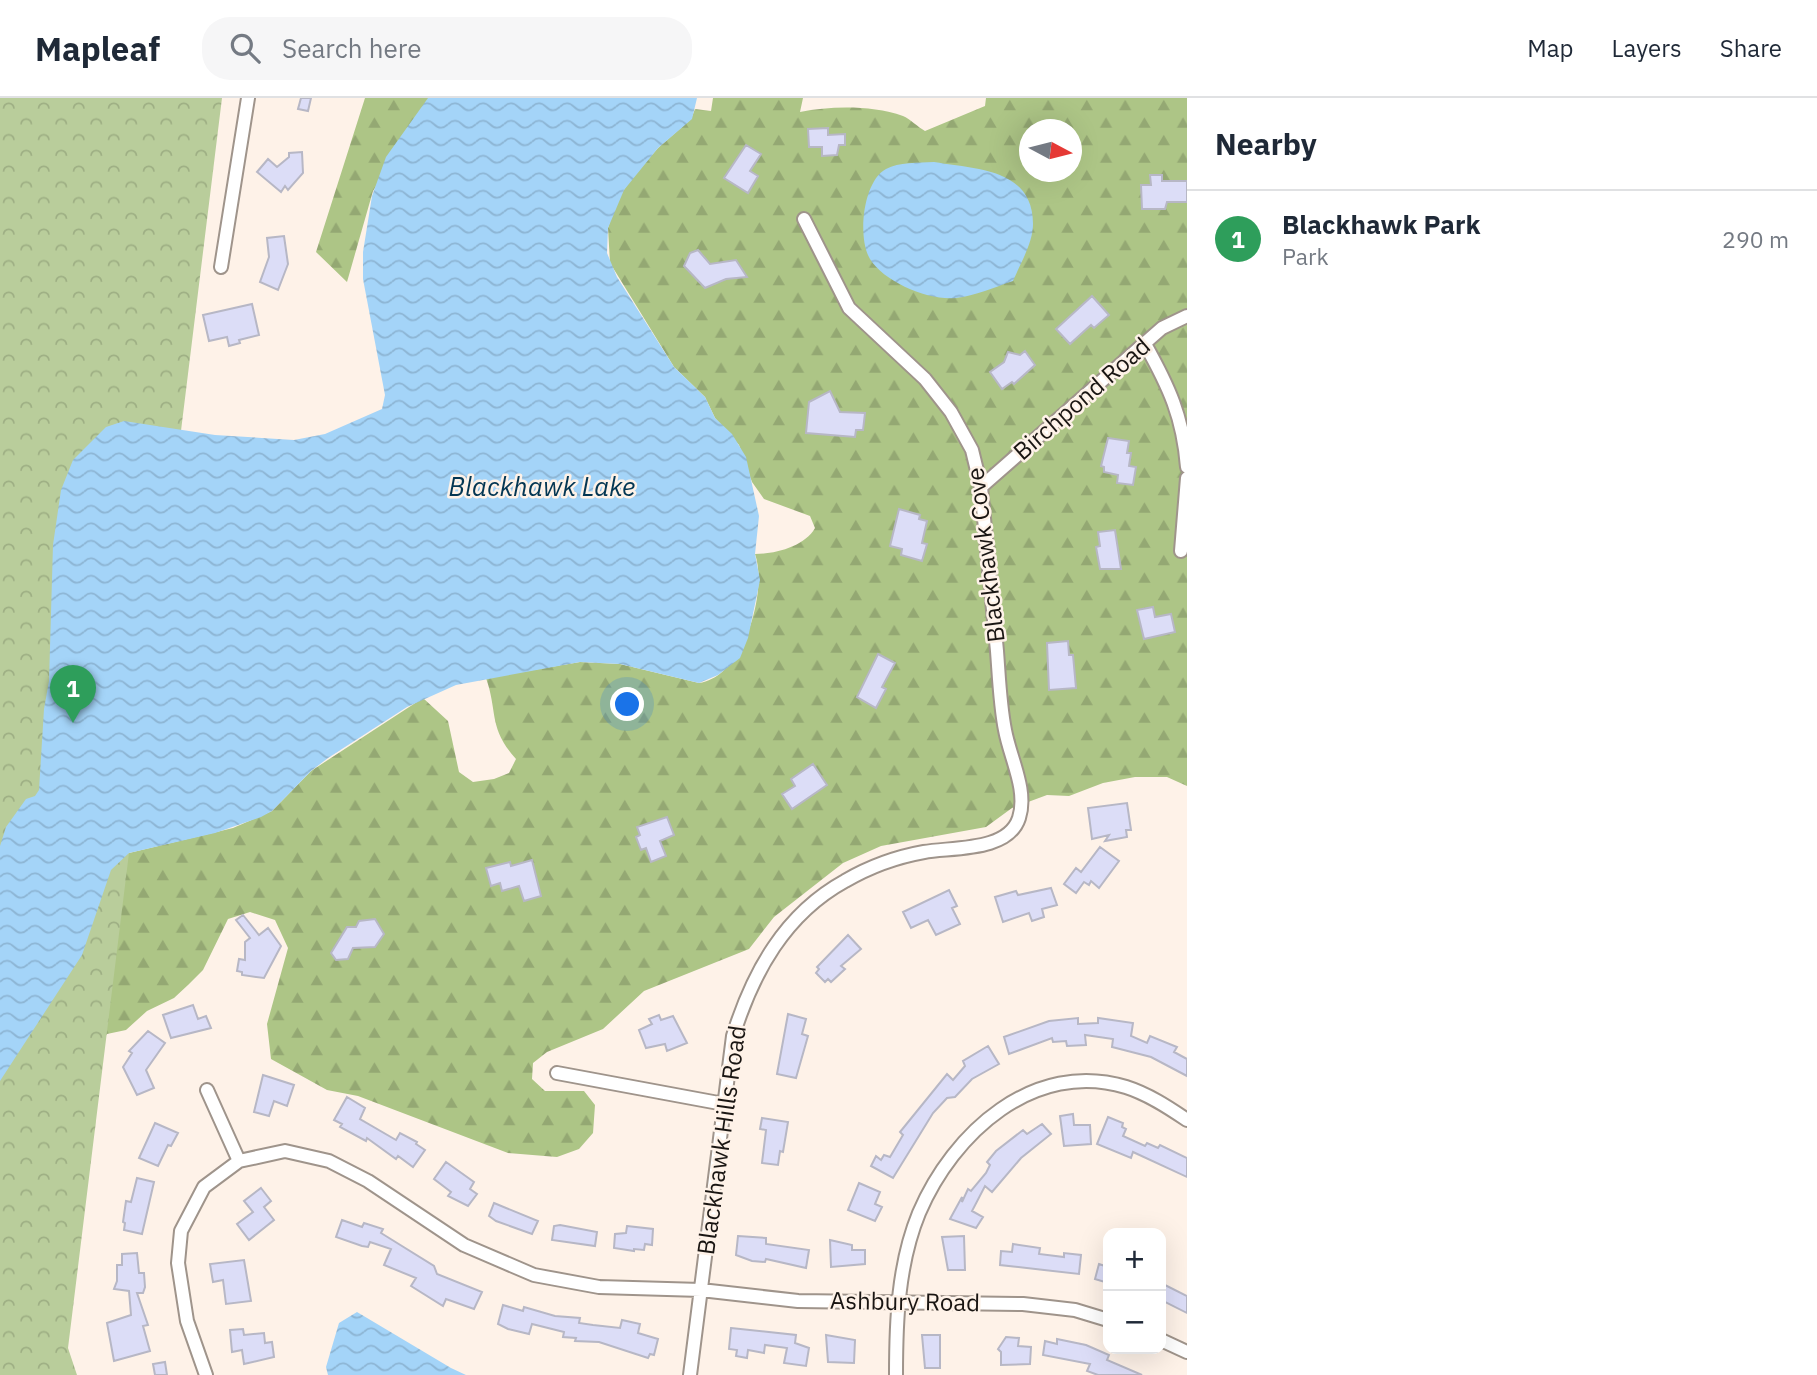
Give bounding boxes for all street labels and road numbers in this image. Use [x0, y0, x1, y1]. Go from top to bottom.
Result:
street label: Birchpond Road [1006, 330, 1157, 467]
street label: Blackhawk Cove [958, 466, 1012, 644]
street label: Blackhawk Hills Road [689, 1023, 753, 1257]
street label: Ashbury Road [830, 1284, 980, 1318]

